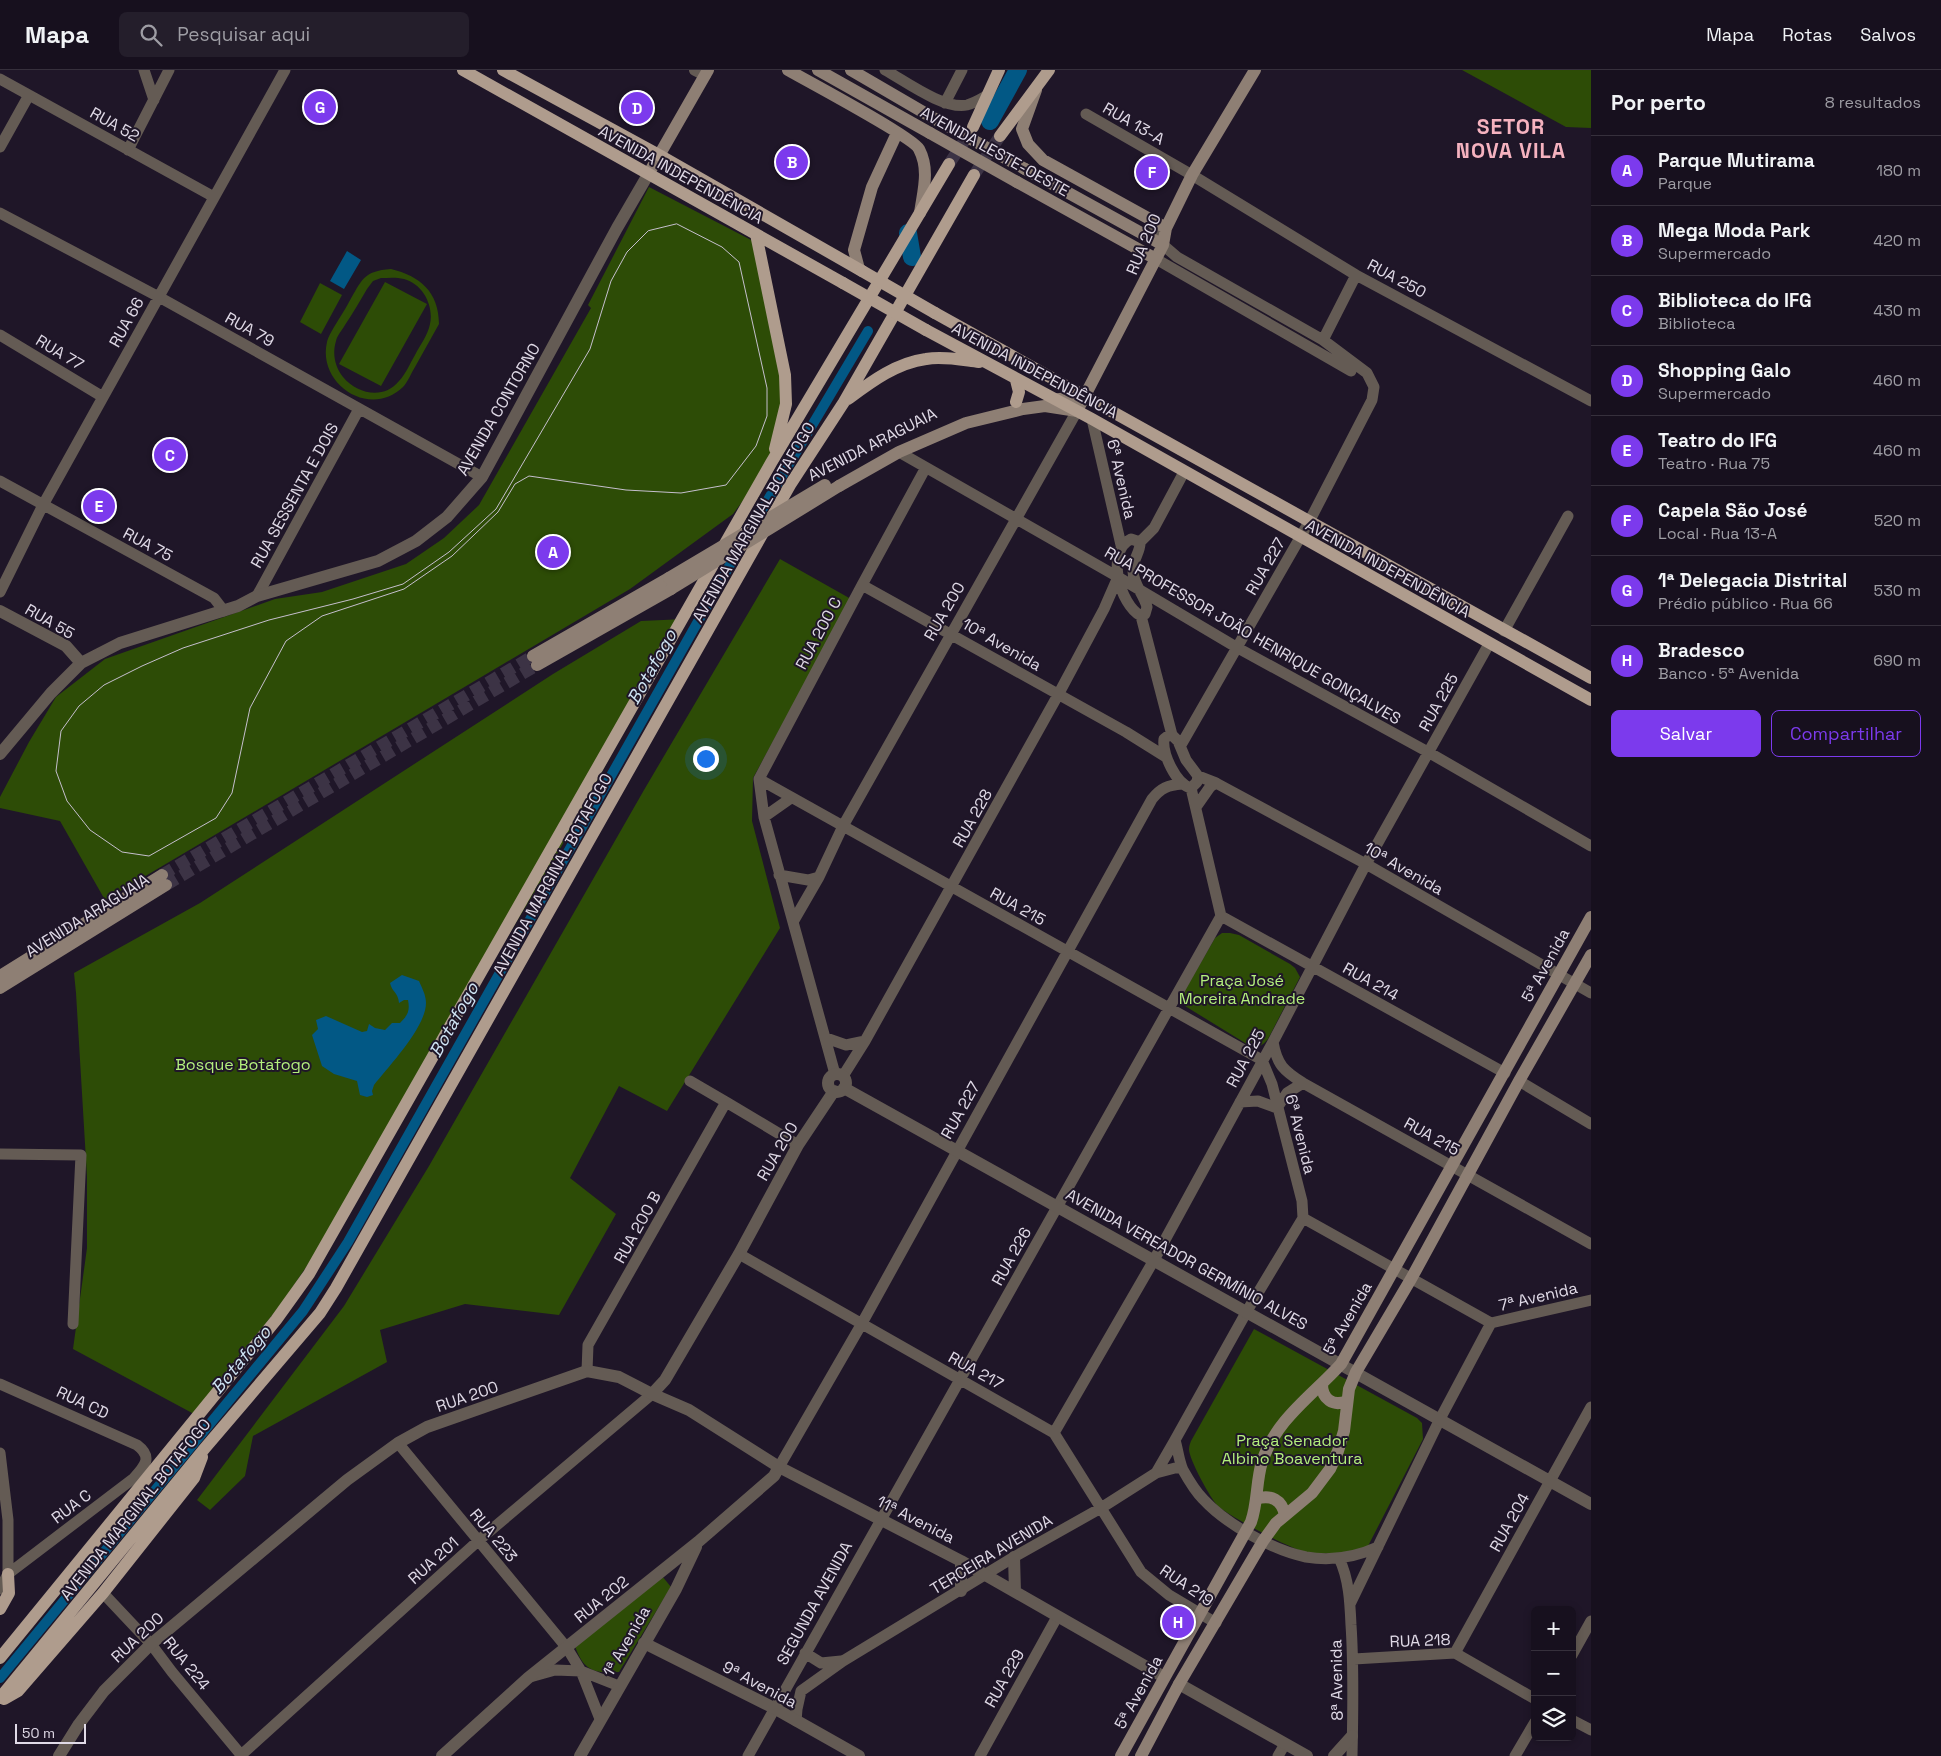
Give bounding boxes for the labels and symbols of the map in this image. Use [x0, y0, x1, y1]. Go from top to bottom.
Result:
pin: G [304, 88, 336, 126]
pin: D [621, 89, 653, 127]
street label: RUA 13-A [1099, 97, 1168, 150]
street label: RUA 52 [86, 102, 143, 147]
street label: AVENIDA LESTE-OESTE [917, 102, 1073, 201]
district label: SETOR NOVA VILA [1456, 113, 1566, 164]
street label: AVENIDA INDEPENDÊNCIA [595, 120, 767, 228]
pin: B [776, 143, 808, 181]
pin: F [1136, 153, 1168, 191]
street label: RUA 200 [1121, 210, 1166, 278]
street label: RUA 250 [1364, 254, 1430, 303]
street label: RUA 66 [104, 293, 149, 351]
street label: RUA 79 [221, 307, 278, 352]
street label: AVENIDA INDEPENDÊNCIA [948, 318, 1121, 423]
street label: RUA 77 [32, 330, 88, 375]
street label: AVENIDA CONTORNO [452, 339, 545, 479]
street label: AVENIDA ARAGUAIA [804, 403, 940, 486]
street label: AVENIDA MARGINAL BOTAFOGO [687, 418, 820, 626]
street label: RUA SESSENTA E DOIS [246, 419, 343, 572]
pin: C [154, 436, 186, 474]
street label: 6ª Avenida [1102, 437, 1141, 521]
pin: E [83, 487, 115, 525]
street label: AVENIDA INDEPENDÊNCIA [1302, 514, 1474, 622]
street label: RUA 75 [119, 523, 176, 566]
pin: A [537, 533, 569, 571]
street label: RUA 227 [1241, 534, 1290, 599]
street label: RUA PROFESSOR JOÃO HENRIQUE GONÇALVES [1101, 542, 1405, 729]
street label: RUA 200 [919, 578, 970, 645]
street label: RUA 200 C [791, 593, 846, 673]
street label: RUA 55 [21, 599, 78, 644]
street label: 10ª Avenida [958, 613, 1045, 676]
water label: Botafogo [622, 625, 682, 708]
street label: RUA 225 [1414, 669, 1463, 735]
your location [693, 746, 719, 772]
street label: AVENIDA MARGINAL BOTAFOGO [488, 769, 617, 979]
street label: RUA 228 [948, 785, 997, 851]
street label: 10ª Avenida [1360, 837, 1447, 900]
street label: AVENIDA ARAGUAIA [21, 869, 153, 962]
street label: RUA 215 [986, 883, 1049, 930]
street label: 5ª Avenida [1517, 925, 1574, 1006]
street label: RUA 214 [1339, 958, 1402, 1005]
park label: Praça José Moreira Andrade [1179, 970, 1305, 1009]
water label: Botafogo [424, 978, 484, 1061]
street label: RUA 225 [1221, 1025, 1270, 1091]
park label: Bosque Botafogo [175, 1054, 311, 1075]
street label: RUA 227 [936, 1078, 985, 1143]
street label: 6ª Avenida [1281, 1092, 1321, 1176]
street label: RUA 215 [1400, 1113, 1463, 1160]
street label: RUA 200 [752, 1118, 803, 1185]
street label: AVENIDA VEREADOR GERMÍNIO ALVES [1062, 1184, 1312, 1335]
street label: RUA 200 B [609, 1187, 666, 1267]
street label: RUA 226 [987, 1223, 1036, 1289]
street label: 7ª Avenida [1497, 1277, 1580, 1316]
street label: 5ª Avenida [1318, 1278, 1377, 1359]
water label: Botafogo [205, 1320, 276, 1398]
street label: RUA 217 [944, 1347, 1007, 1394]
street label: RUA 200 [433, 1376, 501, 1417]
street label: RUA CD [53, 1381, 112, 1424]
street label: AVENIDA MARGINAL BOTAFOGO [55, 1414, 215, 1605]
park label: Praça Senador Albino Boaventura [1222, 1430, 1362, 1469]
street label: RUA C [47, 1485, 96, 1528]
street label: RUA 204 [1485, 1489, 1534, 1556]
street label: 11ª Avenida [873, 1491, 958, 1548]
street label: RUA 223 [465, 1504, 522, 1566]
street label: TERCEIRA AVENIDA [926, 1510, 1056, 1599]
street label: RUA 201 [404, 1532, 463, 1589]
street label: SEGUNDA AVENIDA [772, 1538, 857, 1669]
street label: RUA 219 [1156, 1560, 1218, 1611]
street label: RUA 202 [570, 1571, 633, 1628]
street label: 1ª Avenida [598, 1602, 655, 1680]
pin: H [1162, 1603, 1194, 1641]
street label: RUA 200 [107, 1608, 168, 1667]
street label: RUA 218 [1389, 1629, 1451, 1652]
street label: RUA 224 [159, 1632, 215, 1695]
street label: 8ª Avenida [1325, 1639, 1348, 1721]
street label: RUA 229 [980, 1645, 1029, 1711]
street label: 5ª Avenida [1110, 1652, 1167, 1733]
street label: 9ª Avenida [719, 1656, 801, 1713]
scale bar [15, 1721, 86, 1744]

